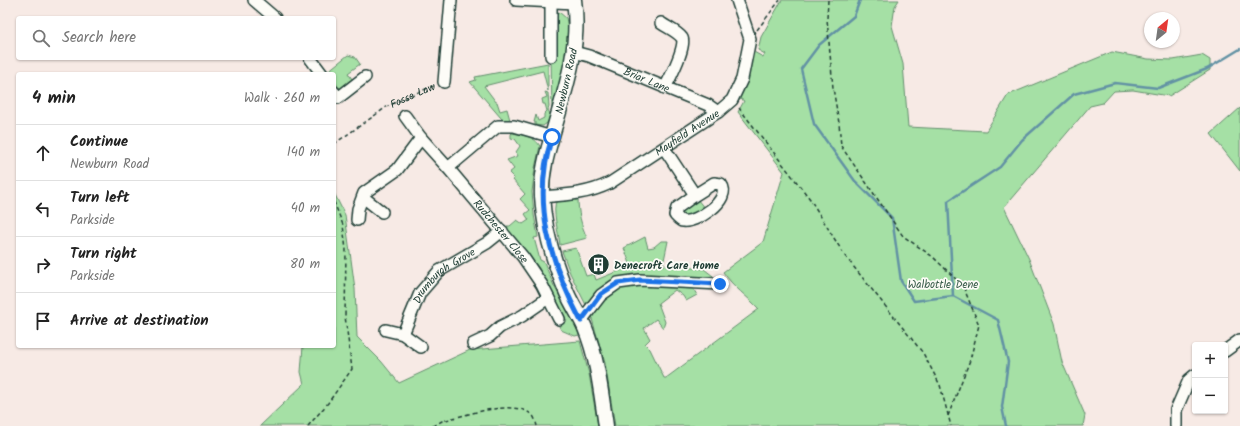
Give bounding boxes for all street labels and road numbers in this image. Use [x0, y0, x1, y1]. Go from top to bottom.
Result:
street label: Newburn Road [551, 46, 583, 116]
street label: Briar Lane [621, 63, 672, 98]
street label: Fosse Law [387, 78, 439, 114]
street label: Mayfield Avenue [651, 105, 724, 161]
street label: Rudchester Close [468, 196, 533, 267]
street label: Drumburgh Grove [409, 244, 479, 306]

